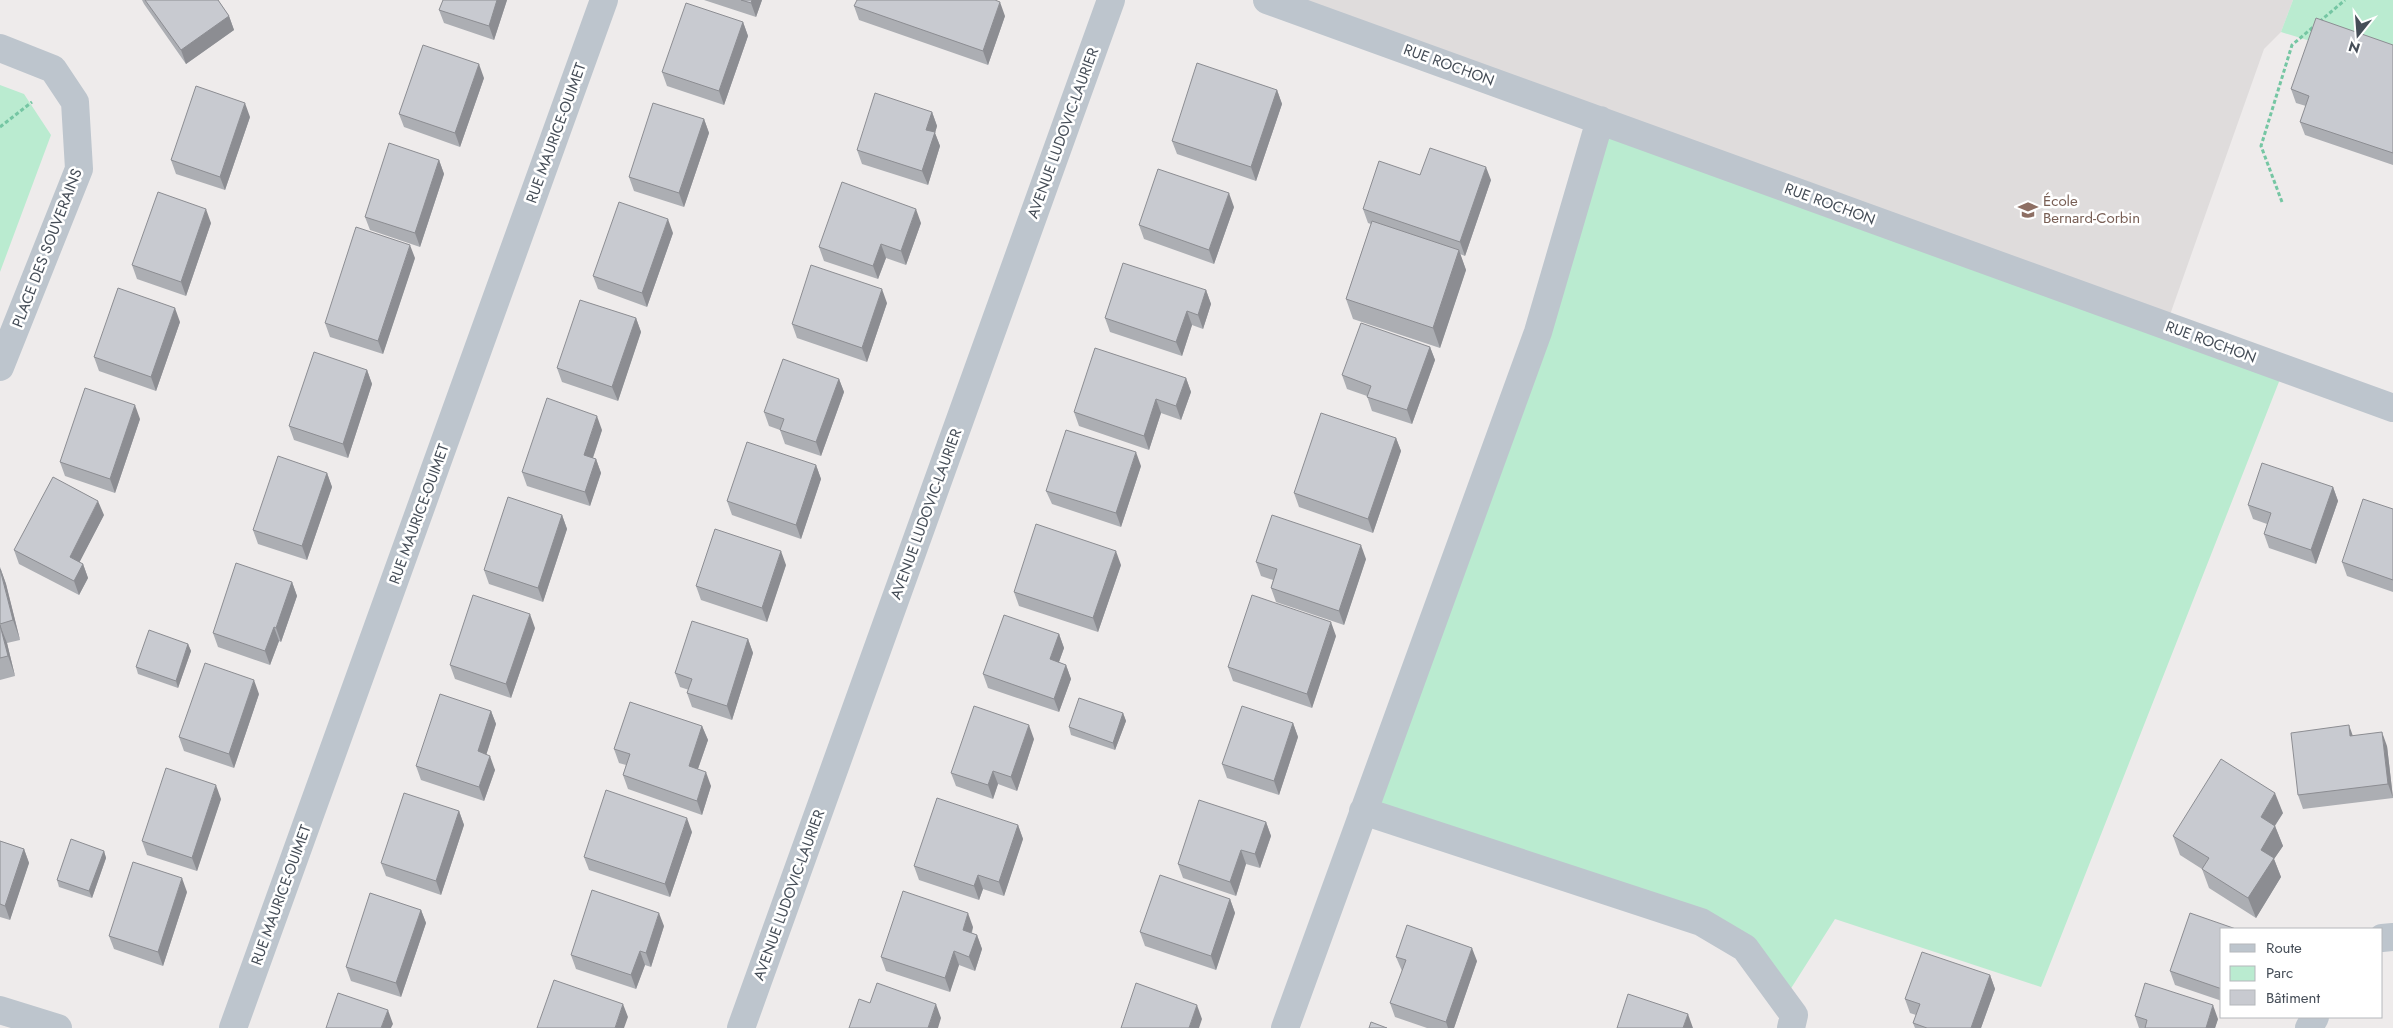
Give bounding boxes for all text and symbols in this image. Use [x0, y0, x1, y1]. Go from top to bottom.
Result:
north arrow [2333, 10, 2383, 60]
text: N [2346, 36, 2362, 59]
street label: RUE ROCHON [1400, 38, 1498, 92]
street label: AVENUE LUDOVIC-LAURIER [1022, 44, 1104, 221]
street label: RUE MAURICE-OUIMET [520, 60, 592, 206]
street label: PLACE DES SOUVERAINS [7, 165, 87, 331]
street label: RUE ROCHON [1781, 177, 1879, 231]
place label: École Bernard-Corbin [2043, 190, 2140, 229]
school or university icon: École Bernard-Corbin [2017, 199, 2039, 221]
street label: RUE ROCHON [2162, 315, 2260, 369]
street label: AVENUE LUDOVIC-LAURIER [885, 425, 967, 602]
street label: RUE MAURICE-OUIMET [383, 441, 455, 587]
street label: AVENUE LUDOVIC-LAURIER [748, 806, 830, 983]
street label: RUE MAURICE-OUIMET [245, 822, 317, 968]
legend [2220, 928, 2383, 1018]
text: Route [2266, 937, 2302, 959]
text: Parc [2266, 962, 2293, 984]
text: Bâtiment [2266, 987, 2320, 1009]

